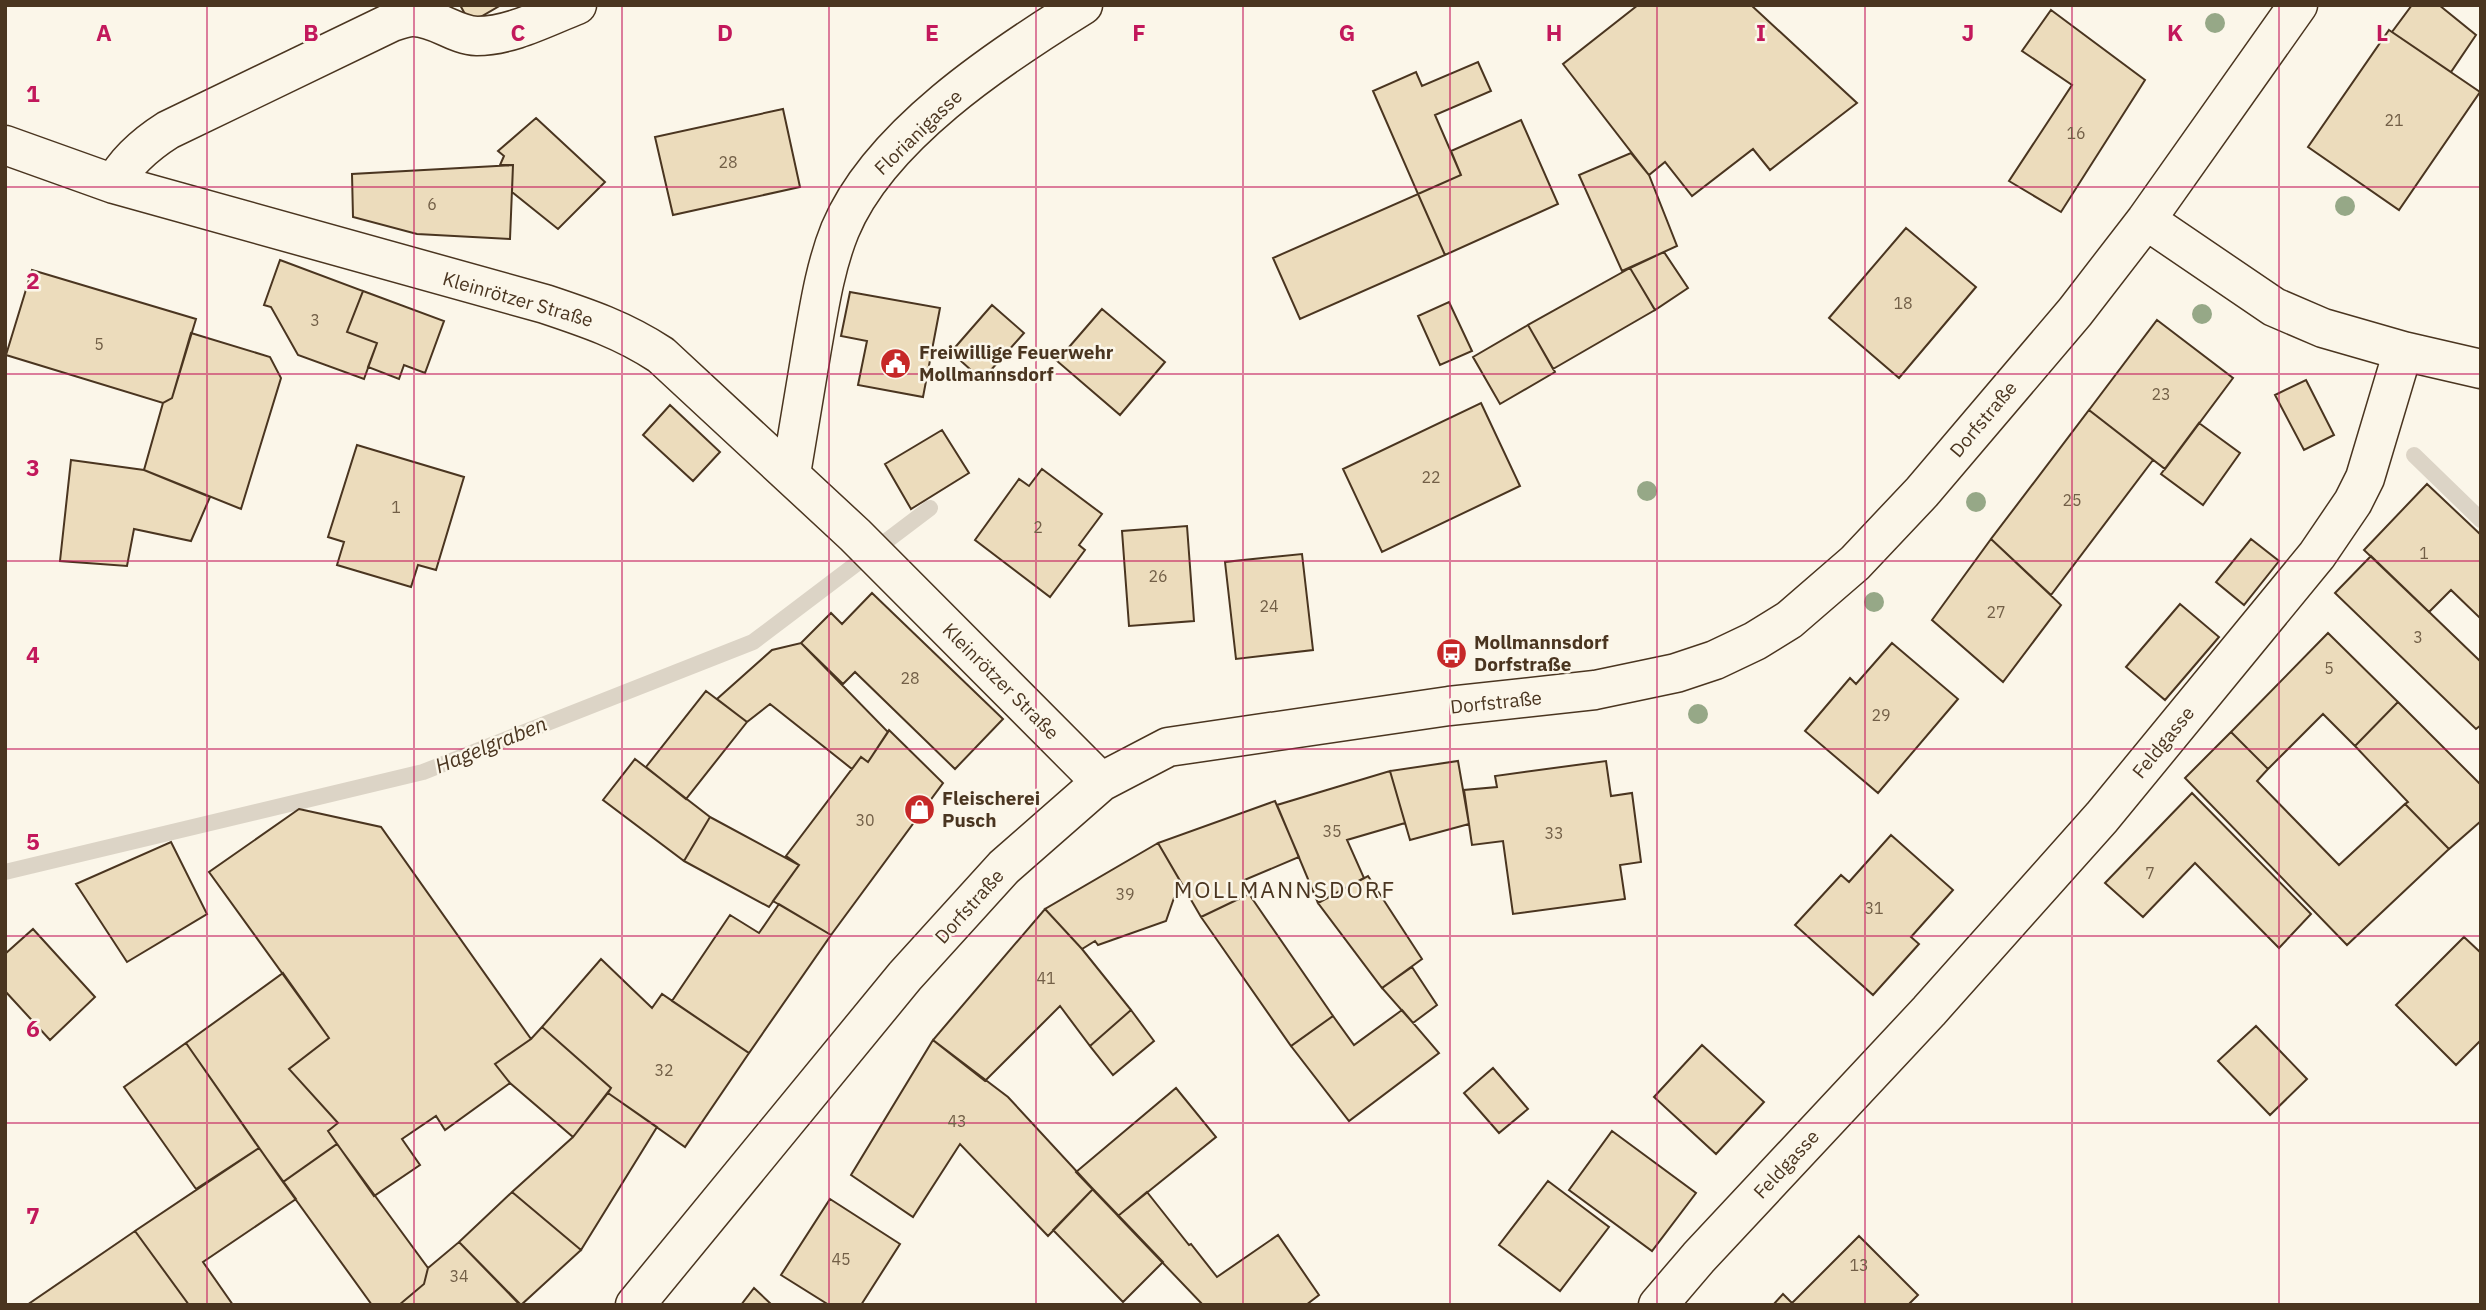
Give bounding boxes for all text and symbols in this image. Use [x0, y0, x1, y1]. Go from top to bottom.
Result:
text: A [96, 17, 112, 47]
text: B [303, 17, 319, 47]
text: C [511, 17, 526, 47]
text: D [717, 17, 733, 47]
text: E [925, 17, 939, 47]
text: F [1132, 17, 1146, 47]
text: G [1339, 17, 1355, 47]
text: H [1546, 17, 1562, 47]
text: I [1756, 17, 1766, 47]
text: J [1962, 17, 1974, 47]
text: K [2167, 17, 2183, 47]
text: L [2376, 17, 2388, 47]
text: 1 [26, 78, 40, 108]
street label: Florianigasse [869, 84, 967, 180]
house number: 21 [2384, 110, 2404, 130]
house number: 16 [2066, 123, 2086, 143]
house number: 28 [718, 152, 738, 172]
house number: 6 [427, 194, 437, 214]
text: 2 [26, 265, 40, 295]
street label: Kleinrötzer Straße [440, 266, 596, 332]
house number: 18 [1893, 293, 1913, 313]
house number: 3 [310, 310, 320, 330]
house number: 5 [94, 334, 104, 354]
place label: Freiwillige Feuerwehr Mollmannsdorf [919, 340, 1114, 386]
public building icon: Freiwillige Feuerwehr Mollmannsdorf [879, 346, 913, 380]
street label: Dorfstraße [1944, 376, 2022, 462]
house number: 23 [2151, 384, 2171, 404]
text: 3 [26, 452, 40, 482]
house number: 22 [1421, 467, 1441, 487]
house number: 25 [2062, 490, 2082, 510]
house number: 1 [391, 497, 401, 517]
house number: 2 [1033, 517, 1043, 537]
house number: 1 [2419, 543, 2429, 563]
house number: 26 [1148, 566, 1168, 586]
house number: 24 [1259, 596, 1279, 616]
house number: 27 [1986, 602, 2006, 622]
street label: Kleinrötzer Straße [938, 618, 1064, 744]
house number: 3 [2413, 627, 2423, 647]
place label: Mollmannsdorf Dorfstraße [1474, 630, 1609, 676]
bus stop icon: Mollmannsdorf Dorfstraße [1434, 636, 1468, 670]
text: 4 [26, 639, 40, 669]
house number: 5 [2324, 658, 2334, 678]
house number: 28 [900, 668, 920, 688]
street label: Dorfstraße [1449, 685, 1543, 719]
street label: Feldgasse [2127, 701, 2199, 783]
house number: 29 [1871, 705, 1891, 725]
water label: Hagelgraben [430, 709, 551, 779]
place label: Fleischerei Pusch [942, 786, 1040, 832]
shop icon: Fleischerei Pusch [902, 792, 936, 826]
house number: 30 [855, 810, 875, 830]
house number: 35 [1322, 821, 1342, 841]
house number: 33 [1544, 823, 1564, 843]
text: 5 [26, 826, 40, 856]
house number: 7 [2145, 863, 2155, 883]
street label: Dorfstraße [929, 864, 1009, 948]
district label: MOLLMANNSDORF [1174, 874, 1396, 904]
house number: 39 [1115, 884, 1135, 904]
house number: 31 [1864, 898, 1884, 918]
house number: 41 [1036, 968, 1056, 988]
text: 6 [26, 1013, 40, 1043]
house number: 32 [654, 1060, 674, 1080]
house number: 43 [947, 1111, 967, 1131]
street label: Feldgasse [1748, 1124, 1824, 1204]
text: 7 [26, 1200, 40, 1230]
house number: 45 [831, 1249, 851, 1269]
house number: 13 [1849, 1255, 1869, 1275]
house number: 34 [449, 1266, 469, 1286]

